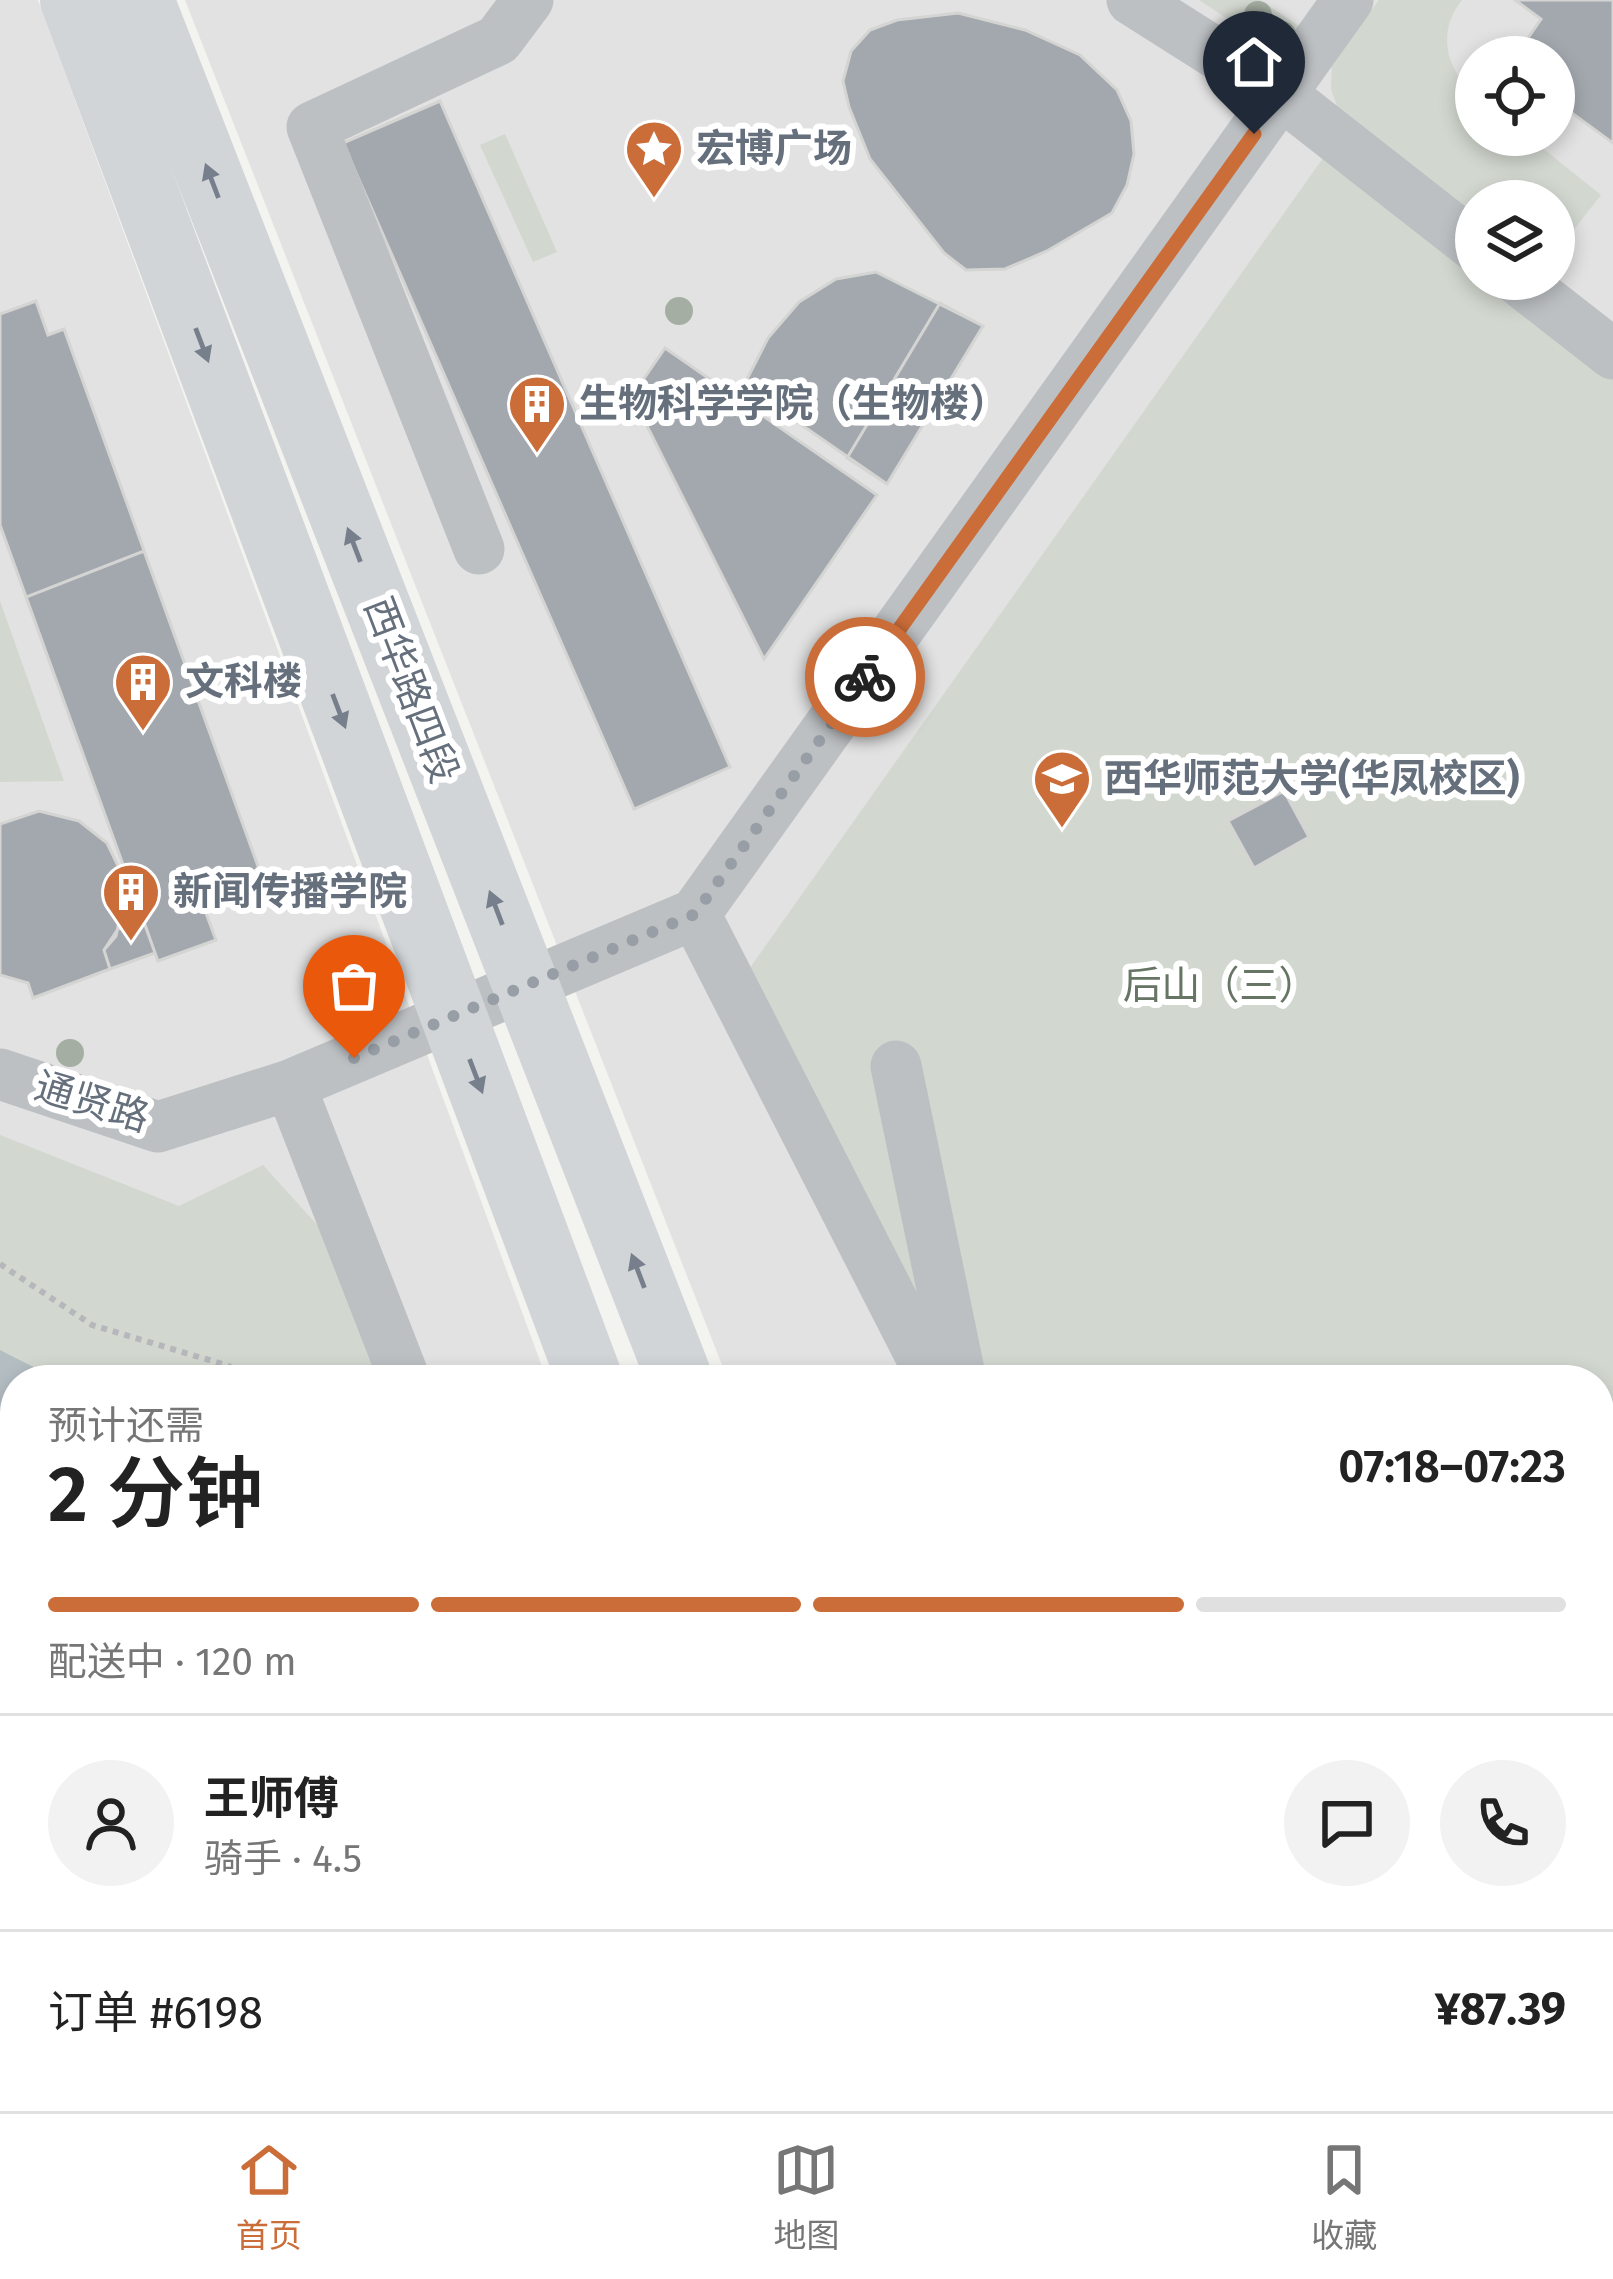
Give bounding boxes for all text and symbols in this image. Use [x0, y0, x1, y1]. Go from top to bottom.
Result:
pin [1203, 11, 1305, 134]
icon: home [1221, 29, 1287, 95]
map controls [1455, 36, 1575, 300]
button: locate [1455, 36, 1575, 156]
place icon: 宏博广场 [623, 118, 685, 200]
place label: 宏博广场 [696, 126, 852, 172]
one-way arrow [201, 163, 220, 199]
button: layers [1455, 180, 1575, 300]
one-way arrow [194, 328, 213, 364]
building icon: 生物科学学院（生物楼） [506, 373, 568, 455]
place label: 生物科学学院（生物楼） [579, 381, 1008, 427]
one-way arrow [343, 526, 362, 562]
street label: 西华路四段 [355, 591, 467, 789]
courier [805, 617, 925, 737]
icon: bike [832, 644, 898, 710]
building icon: 文科楼 [112, 651, 174, 733]
place label: 文科楼 [185, 659, 302, 705]
one-way arrow [331, 693, 350, 729]
school or university icon: 西华师范大学(华凤校区) [1031, 748, 1093, 830]
place label: 西华师范大学(华凤校区) [1104, 756, 1519, 802]
building icon: 新闻传播学院 [100, 861, 162, 943]
place label: 新闻传播学院 [173, 869, 407, 915]
one-way arrow [485, 889, 504, 925]
pin [303, 935, 405, 1058]
icon: bag [321, 953, 387, 1019]
park label: 后山（三） [1122, 963, 1318, 1009]
one-way arrow [468, 1058, 487, 1094]
street label: 通贤路 [29, 1063, 155, 1141]
one-way arrow [627, 1253, 646, 1289]
text: 预计还需 [48, 1403, 204, 1449]
text: 07:18–07:23 [1338, 1440, 1566, 1494]
text: 2 分钟 [48, 1448, 263, 1542]
text: 配送中 · 120 m [48, 1639, 297, 1685]
button: person [48, 1760, 174, 1886]
button: chat [1284, 1760, 1410, 1886]
button: phone [1440, 1760, 1566, 1886]
text: 王师傅 [204, 1772, 339, 1826]
text: 骑手 · 4.5 [204, 1836, 362, 1882]
text: ¥87.39 [1435, 1982, 1566, 2036]
text: 订单 #6198 [48, 1986, 263, 2040]
tab: 首页 [236, 2137, 302, 2257]
tab: 地图 [773, 2137, 839, 2257]
tab: 收藏 [1311, 2137, 1377, 2257]

